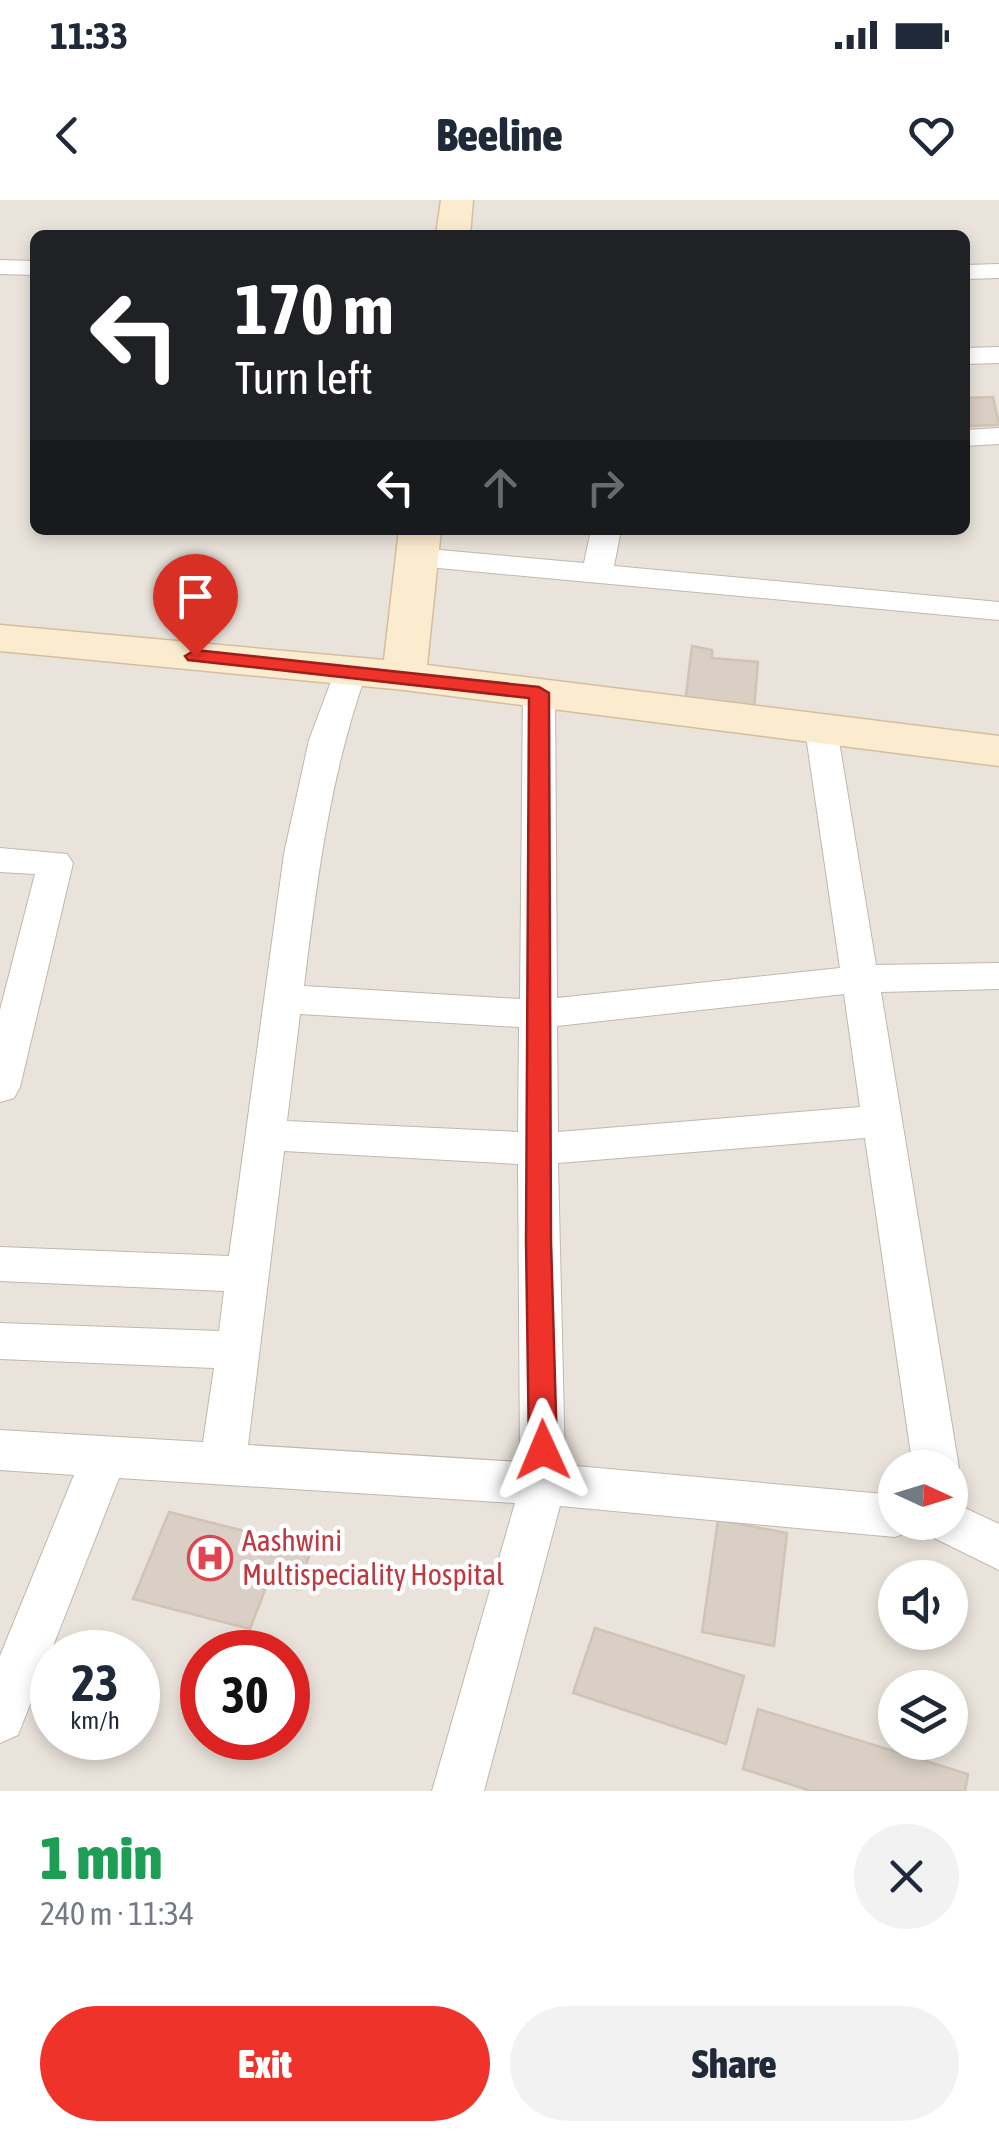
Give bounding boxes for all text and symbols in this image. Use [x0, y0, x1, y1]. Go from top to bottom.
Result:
text: 11:33 [50, 14, 128, 57]
icon: back [40, 108, 95, 163]
icon: heart [904, 108, 959, 163]
text: Beeline [436, 109, 563, 161]
text: 170 m [235, 269, 394, 349]
icon: left [70, 270, 200, 400]
text: Turn left [235, 352, 373, 404]
icon: left [368, 460, 423, 515]
icon: ahead [473, 460, 528, 515]
icon: right [578, 460, 633, 515]
pin [153, 554, 238, 657]
icon: arrive [168, 569, 223, 624]
position arrow [491, 1398, 595, 1502]
north arrow [878, 1450, 968, 1540]
map controls [878, 1450, 968, 1760]
place label: Aashwini Multispeciality Hospital [242, 1523, 504, 1591]
hospital icon: Aashwini Multispeciality Hospital [187, 1535, 233, 1581]
button: sound [878, 1560, 968, 1650]
speed limit sign: 30 [180, 1630, 310, 1760]
text: 23 [71, 1654, 118, 1712]
button: layers [878, 1670, 968, 1760]
text: km/h [70, 1706, 120, 1734]
text: 1 min [40, 1823, 163, 1892]
button: close [854, 1824, 959, 1929]
text: 240 m · 11:34 [40, 1895, 194, 1932]
button: Exit [40, 2006, 490, 2121]
button: Share [510, 2006, 959, 2121]

